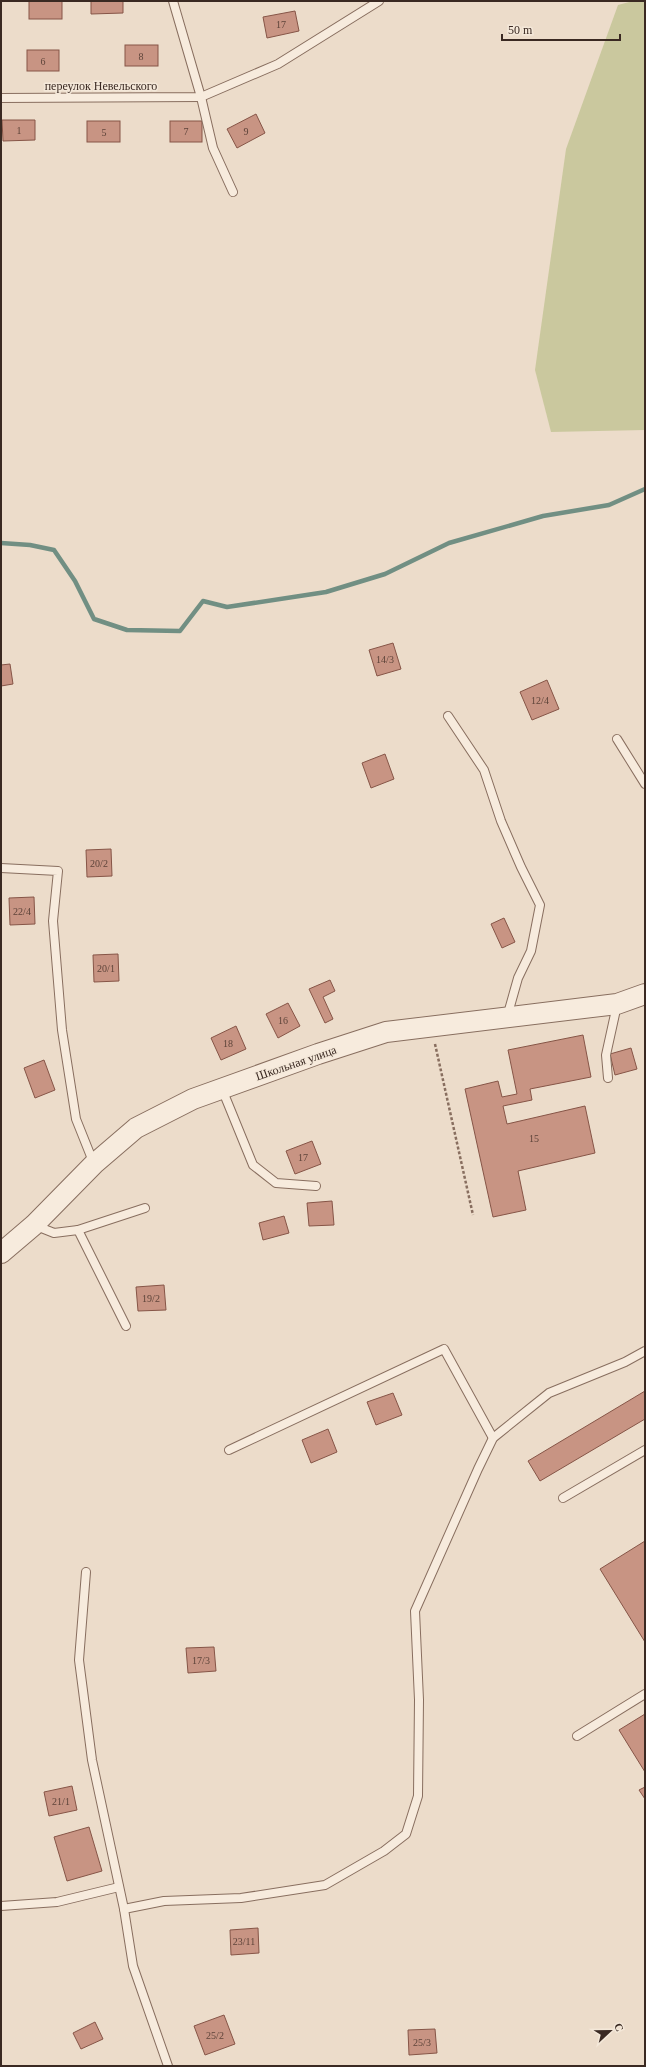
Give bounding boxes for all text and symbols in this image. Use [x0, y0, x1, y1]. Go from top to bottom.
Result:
scale bar [502, 16, 620, 42]
house number: 17 [276, 19, 286, 30]
text: 50 m [508, 23, 533, 37]
house number: 8 [139, 51, 144, 62]
house number: 6 [41, 56, 46, 67]
street label: переулок Невельского [45, 79, 157, 93]
house number: 1 [17, 125, 22, 136]
house number: 7 [184, 126, 189, 137]
house number: 9 [244, 126, 249, 137]
house number: 5 [102, 127, 107, 138]
house number: 14/3 [376, 654, 394, 665]
house number: 12/4 [531, 695, 549, 706]
house number: 20/2 [90, 858, 108, 869]
house number: 22/4 [13, 906, 31, 917]
house number: 20/1 [97, 963, 115, 974]
house number: 16 [278, 1015, 288, 1026]
house number: 18 [223, 1038, 233, 1049]
street label: Школьная улица [254, 1042, 339, 1083]
house number: 15 [529, 1133, 539, 1144]
house number: 17 [298, 1152, 308, 1163]
house number: 19/2 [142, 1293, 160, 1304]
house number: 17/3 [192, 1655, 210, 1666]
house number: 21/1 [52, 1796, 70, 1807]
house number: 23/11 [233, 1936, 255, 1947]
north arrow [590, 2011, 630, 2051]
text: С [612, 2021, 626, 2033]
house number: 25/2 [206, 2030, 224, 2041]
house number: 25/3 [413, 2037, 431, 2048]

